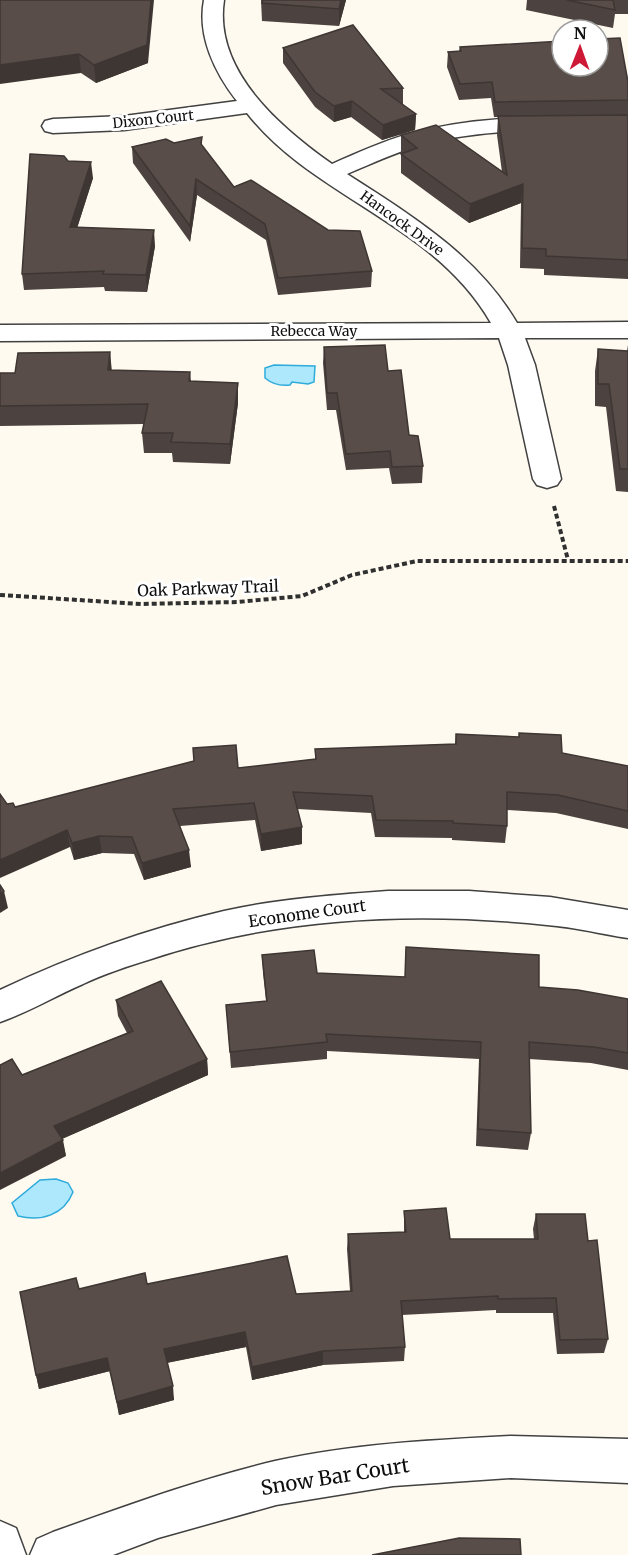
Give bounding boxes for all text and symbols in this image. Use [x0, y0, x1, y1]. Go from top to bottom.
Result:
north arrow [550, 18, 610, 78]
text: N [574, 23, 587, 43]
street label: Dixon Court [112, 106, 195, 132]
street label: Hancock Drive [357, 187, 447, 259]
street label: Rebecca Way [271, 322, 358, 340]
street label: Oak Parkway Trail [137, 576, 279, 600]
street label: Econome Court [247, 895, 368, 931]
street label: Snow Bar Court [259, 1452, 411, 1500]

